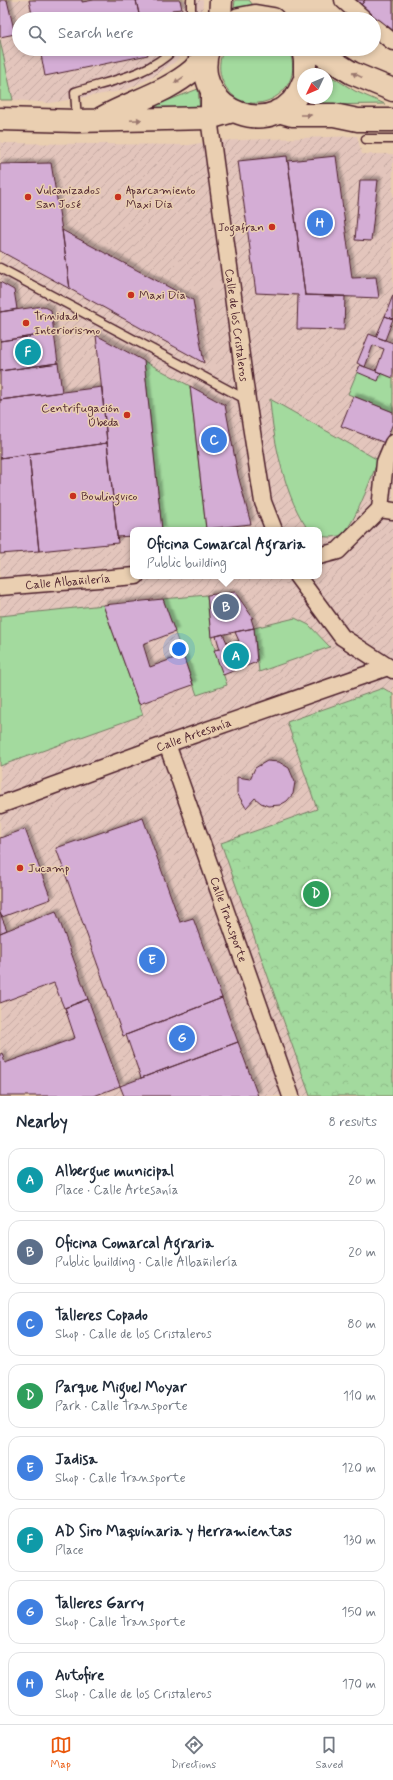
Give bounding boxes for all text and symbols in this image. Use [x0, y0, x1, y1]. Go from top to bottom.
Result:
search box [12, 12, 381, 56]
icon: search [26, 23, 48, 45]
text: Search here [58, 24, 134, 44]
north arrow [297, 68, 333, 104]
one-way arrow [351, 72, 363, 78]
one-way arrow [173, 76, 184, 84]
one-way arrow [300, 112, 313, 118]
one-way arrow [130, 116, 142, 123]
place label: Vulcanizados San José [36, 183, 101, 213]
place label: Aparcamiento Maxi Dia [126, 183, 195, 213]
marker: Vulcanizados San José [23, 192, 33, 202]
marker: Aparcamiento Maxi Dia [113, 192, 123, 202]
pin: H [307, 208, 333, 238]
place label: Jogafran [218, 220, 264, 237]
marker: Jogafran [267, 222, 277, 232]
street label: Calle de los Cristaleros [220, 268, 252, 383]
place label: Maxi Dia [139, 288, 186, 304]
marker: Maxi Dia [126, 290, 136, 300]
place label: Trinidad Interiorismo [34, 309, 101, 339]
marker: Trinidad Interiorismo [21, 318, 31, 328]
pin: F [15, 337, 41, 367]
place label: Centrifugación Úbeda [41, 401, 119, 431]
marker: Centrifugación Úbeda [122, 410, 132, 420]
pin: C [201, 425, 227, 455]
place label: Bowlingvico [81, 489, 138, 506]
marker: Bowlingvico [68, 491, 78, 501]
popup [130, 527, 322, 579]
text: Oficina Comarcal Agraria [147, 535, 305, 555]
text: Public building [147, 555, 227, 572]
street label: Calle Albañilería [25, 571, 111, 594]
pin: B [213, 592, 239, 622]
your location [169, 639, 189, 659]
pin: A [223, 641, 249, 671]
street label: Calle Artesanía [154, 715, 234, 756]
place label: Jucamp [28, 861, 70, 877]
marker: Jucamp [15, 863, 25, 873]
street label: Calle Transporte [205, 875, 250, 965]
pin: D [303, 879, 329, 909]
pin: E [139, 945, 165, 975]
pin: G [169, 1023, 195, 1053]
text: Nearby [16, 1111, 68, 1133]
text: 8 results [329, 1114, 377, 1131]
text: Albergue municipal [55, 1162, 174, 1182]
text: A [26, 1172, 34, 1189]
text: 20 m [348, 1172, 376, 1189]
text: Place · Calle Artesanía [55, 1182, 178, 1199]
text: Oficina Comarcal Agraria [55, 1234, 214, 1254]
text: B [26, 1244, 34, 1261]
text: 20 m [348, 1244, 376, 1261]
text: Public building · Calle Albañilería [55, 1254, 238, 1271]
text: Talleres Copado [55, 1306, 148, 1326]
text: C [25, 1316, 35, 1333]
text: 80 m [347, 1316, 376, 1333]
text: Shop · Calle de los Cristaleros [55, 1326, 212, 1343]
text: Parque Miguel Moyar [55, 1378, 187, 1398]
text: D [26, 1388, 34, 1405]
text: 110 m [343, 1388, 376, 1405]
text: Park · Calle Transporte [55, 1398, 188, 1415]
text: Jadisa [55, 1450, 97, 1470]
text: E [26, 1460, 34, 1477]
text: 120 m [342, 1460, 376, 1477]
text: Shop · Calle Transporte [55, 1470, 186, 1487]
text: AD Siro Maquinaria y Herramientas [55, 1522, 292, 1542]
text: F [27, 1532, 33, 1549]
text: 130 m [343, 1532, 376, 1549]
text: Place [55, 1542, 84, 1559]
text: Talleres Garry [55, 1594, 144, 1614]
text: G [26, 1604, 34, 1621]
text: 150 m [342, 1604, 376, 1621]
text: Shop · Calle Transporte [55, 1614, 186, 1631]
text: Autofire [55, 1666, 105, 1686]
text: H [26, 1676, 34, 1693]
text: 170 m [342, 1676, 376, 1693]
text: Shop · Calle de los Cristaleros [55, 1686, 212, 1703]
tab: Map [50, 1734, 72, 1772]
tab: Directions [171, 1734, 216, 1772]
tab: Saved [316, 1734, 343, 1772]

